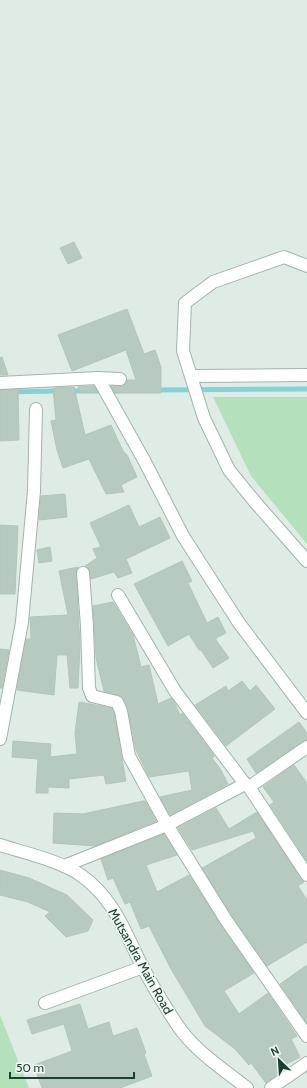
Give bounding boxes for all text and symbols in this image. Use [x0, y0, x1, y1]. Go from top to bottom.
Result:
street label: Mutsandra Main Road [105, 905, 177, 1017]
north arrow [259, 1040, 299, 1080]
text: N [268, 1043, 281, 1059]
scale bar [10, 1054, 134, 1080]
text: 50 m [16, 1060, 44, 1075]

